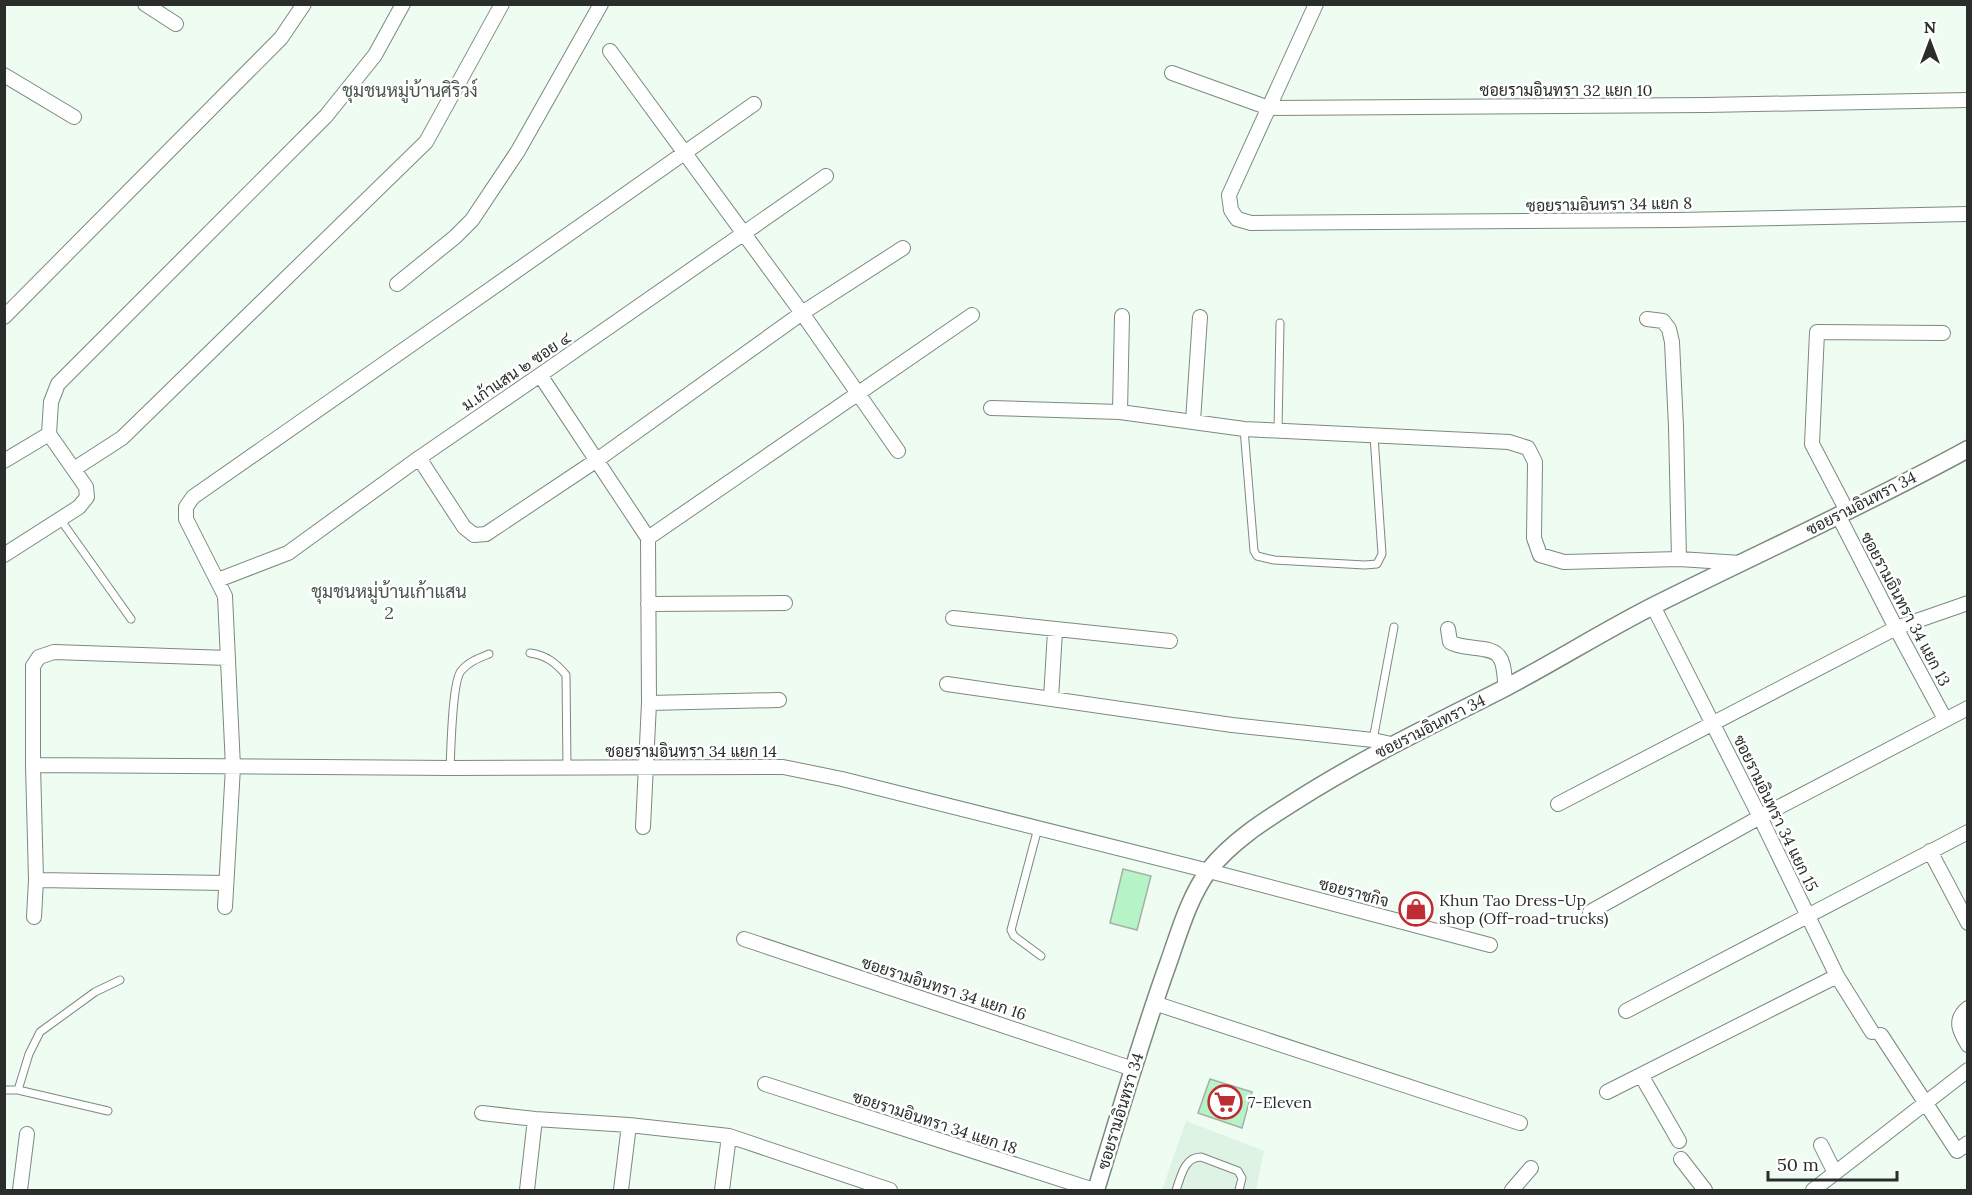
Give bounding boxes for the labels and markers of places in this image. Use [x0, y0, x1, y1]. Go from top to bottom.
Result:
place label: Khun Tao Dress-Up shop (Off-road-trucks) [1439, 890, 1608, 929]
shop icon: Khun Tao Dress-Up shop (Off-road-trucks) [1398, 891, 1434, 927]
supermarket icon: 7-Eleven [1207, 1084, 1243, 1120]
place label: 7-Eleven [1248, 1092, 1312, 1112]

